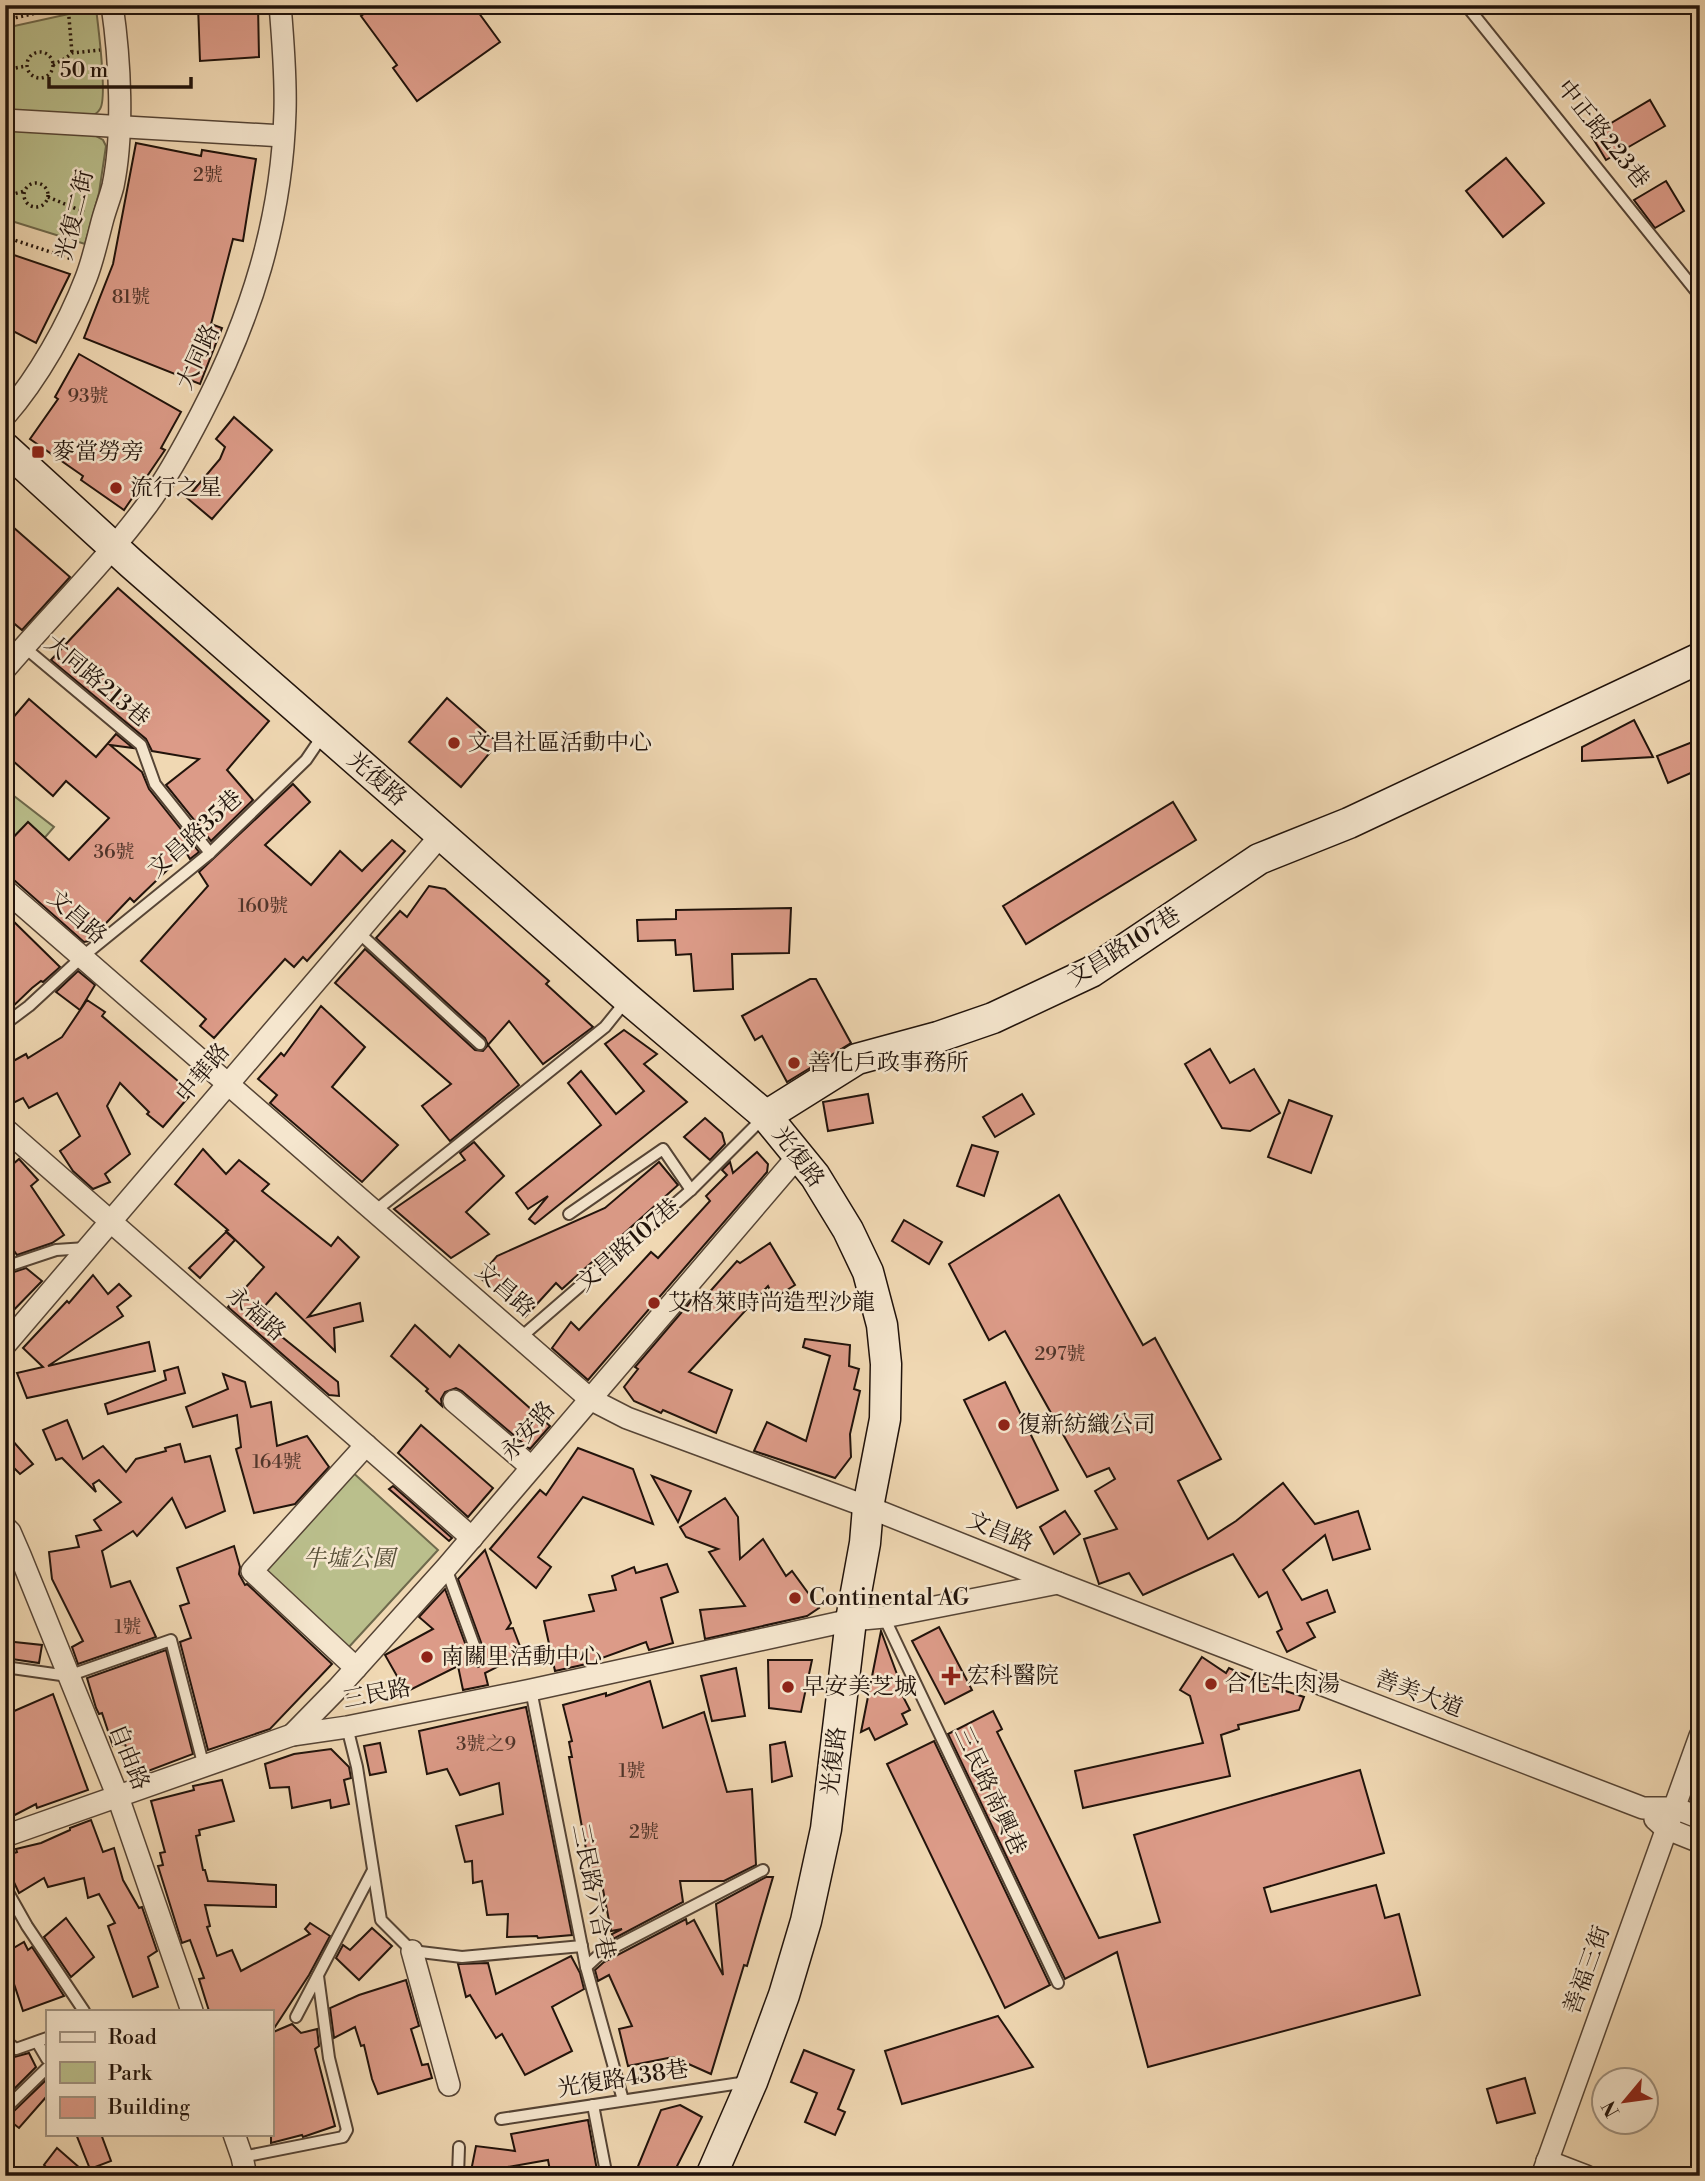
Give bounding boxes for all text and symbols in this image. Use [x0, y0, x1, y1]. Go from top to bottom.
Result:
scale bar [49, 46, 191, 90]
text: 50 m [60, 58, 108, 84]
street label: 中正路223巷 [1551, 74, 1655, 194]
house number: 2號 [193, 163, 223, 187]
street label: 光復二街 [50, 167, 100, 263]
house number: 81號 [112, 285, 150, 309]
street label: 大同路 [171, 320, 225, 394]
house number: 93號 [67, 384, 109, 408]
place label: 麥當勞旁 [52, 438, 144, 466]
marker: 麥當勞旁 [30, 444, 46, 460]
place label: 流行之星 [130, 474, 222, 502]
marker: 流行之星 [108, 480, 124, 496]
street label: 大同路213巷 [39, 629, 155, 733]
place label: 文昌社區活動中心 [468, 729, 652, 757]
marker: 文昌社區活動中心 [446, 735, 462, 751]
street label: 光復路 [342, 746, 412, 812]
street label: 文昌路35巷 [142, 784, 248, 884]
house number: 36號 [93, 840, 135, 864]
street label: 文昌路 [42, 884, 112, 950]
house number: 160號 [238, 894, 288, 918]
street label: 文昌路107巷 [1062, 901, 1186, 993]
street label: 中華路 [170, 1038, 236, 1108]
place label: 善化戶政事務所 [808, 1049, 969, 1077]
marker: 善化戶政事務所 [786, 1055, 802, 1071]
street label: 光復路 [766, 1121, 830, 1193]
street label: 文昌路107巷 [571, 1193, 685, 1297]
street label: 文昌路 [470, 1257, 540, 1323]
street label: 永福路 [221, 1281, 291, 1347]
place label: 艾格萊時尚造型沙龍 [668, 1289, 875, 1317]
marker: 艾格萊時尚造型沙龍 [646, 1295, 662, 1311]
house number: 297號 [1035, 1342, 1085, 1366]
street label: 永安路 [495, 1396, 561, 1466]
place label: 復新紡織公司 [1018, 1411, 1156, 1439]
marker: 復新紡織公司 [996, 1417, 1012, 1433]
house number: 164號 [252, 1450, 302, 1474]
street label: 文昌路 [963, 1506, 1037, 1558]
park label: 牛墟公園 [303, 1545, 399, 1573]
place label: Continental AG [809, 1584, 969, 1612]
marker: Continental AG [787, 1590, 803, 1606]
house number: 1號 [114, 1615, 142, 1639]
place label: 南關里活動中心 [441, 1643, 602, 1671]
marker: 南關里活動中心 [419, 1649, 435, 1665]
place label: 宏科醫院 [967, 1662, 1059, 1690]
street label: 善美大道 [1371, 1664, 1467, 1724]
marker: 宏科醫院 [941, 1666, 961, 1686]
place label: 合化牛肉湯 [1225, 1670, 1340, 1698]
place label: 早安美芝城 [802, 1673, 917, 1701]
street label: 三民路 [340, 1674, 414, 1714]
marker: 合化牛肉湯 [1203, 1676, 1219, 1692]
marker: 早安美芝城 [780, 1679, 796, 1695]
street label: 自由路 [103, 1720, 155, 1794]
street label: 三民路南興巷 [948, 1723, 1032, 1859]
street label: 光復路 [816, 1725, 852, 1797]
house number: 3號之9 [456, 1732, 516, 1756]
house number: 1號 [618, 1759, 646, 1783]
house number: 2號 [629, 1820, 659, 1844]
street label: 三民路六合巷 [566, 1822, 620, 1962]
street label: 善福三街 [1558, 1922, 1616, 2018]
legend [46, 2010, 273, 2136]
text: Road [108, 2025, 157, 2051]
street label: 光復路438巷 [555, 2055, 691, 2103]
text: Park [108, 2061, 153, 2087]
north arrow [1590, 2066, 1660, 2136]
text: Building [107, 2095, 190, 2121]
text: N [1597, 2096, 1625, 2121]

